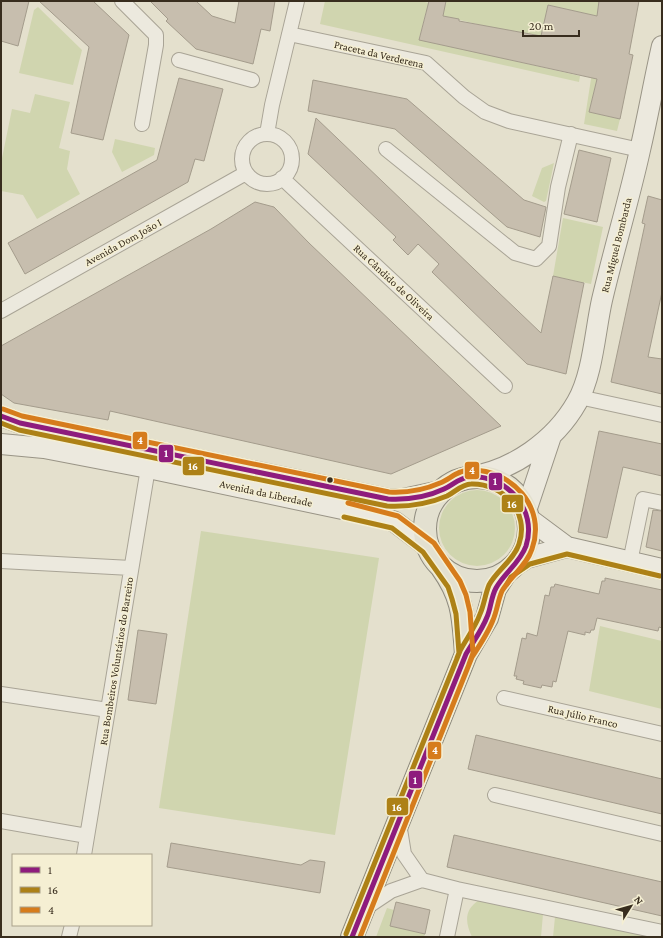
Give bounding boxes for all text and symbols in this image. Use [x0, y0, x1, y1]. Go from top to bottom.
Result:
scale bar [523, 12, 579, 38]
text: 20 m [529, 19, 554, 33]
street label: Praceta da Verderena [333, 38, 425, 70]
street label: Rua Miguel Bombarda [598, 196, 635, 294]
street label: Avenida Dom João I [83, 216, 164, 269]
street label: Rua Cândido de Oliveira [351, 242, 437, 322]
line badge: 4 [132, 431, 148, 450]
text: 4 [137, 434, 143, 446]
line badge: 1 [158, 444, 174, 463]
text: 1 [164, 447, 168, 459]
line badge: 16 [182, 456, 205, 476]
text: 16 [188, 460, 198, 472]
line badge: 4 [464, 461, 480, 480]
text: 4 [469, 464, 475, 476]
line badge: 1 [488, 472, 503, 491]
unlabelled marker [325, 475, 335, 485]
text: 1 [493, 475, 497, 487]
street label: Avenida da Liberdade [219, 477, 314, 509]
line badge: 16 [501, 494, 524, 513]
text: 16 [507, 498, 517, 510]
street label: Rua Bombeiros Voluntários do Barreiro [97, 575, 135, 746]
street label: Rua Júlio Franco [547, 702, 620, 731]
line badge: 4 [427, 741, 442, 760]
text: 4 [432, 744, 438, 756]
line badge: 1 [408, 770, 423, 789]
text: 1 [413, 774, 417, 786]
line badge: 16 [386, 797, 409, 816]
text: 16 [392, 801, 402, 813]
legend [12, 854, 152, 926]
text: 1 [48, 863, 52, 877]
text: 16 [48, 883, 58, 897]
north arrow [611, 886, 651, 926]
text: N [632, 893, 646, 907]
text: 4 [48, 903, 54, 917]

